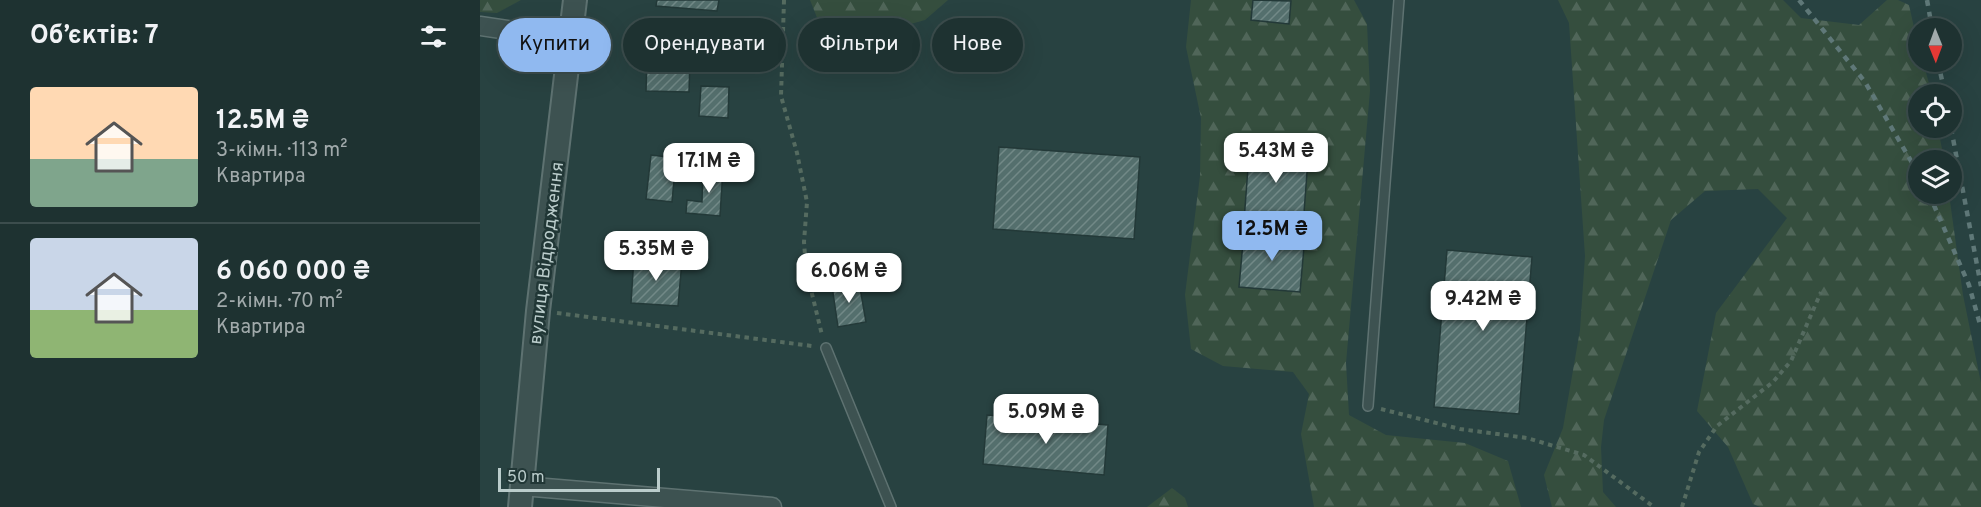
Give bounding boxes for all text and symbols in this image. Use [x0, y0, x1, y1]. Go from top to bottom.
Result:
chip: Купити [498, 18, 611, 72]
chip: Орендувати [623, 18, 786, 72]
chip: Фільтри [798, 18, 920, 72]
chip: Нове [932, 18, 1023, 72]
north arrow [1908, 18, 1962, 72]
map controls [1908, 18, 1962, 204]
text: Об’єктів: 7 [30, 20, 159, 53]
icon: filters [417, 20, 450, 53]
button: locate [1908, 84, 1962, 138]
text: 12.5M ₴ [216, 105, 309, 138]
icon: home [78, 111, 150, 183]
pin: 5.43M ₴ [1221, 133, 1331, 184]
text: 3-кімн. · 113 m² [216, 138, 348, 164]
text: 5.43M ₴ [1238, 139, 1314, 165]
pin: 17.1M ₴ [654, 143, 764, 194]
text: 17.1M ₴ [677, 149, 741, 175]
button: layers [1908, 150, 1962, 204]
street label: вулиця Відродження [525, 161, 570, 346]
text: Квартира [216, 164, 305, 190]
pin: 12.5M ₴ [1217, 211, 1327, 262]
text: 12.5M ₴ [1236, 217, 1308, 243]
pin: 5.35M ₴ [601, 231, 711, 282]
text: 5.35M ₴ [618, 237, 694, 263]
pin: 6.06M ₴ [794, 253, 904, 304]
text: 6 060 000 ₴ [216, 256, 370, 289]
text: 6.06M ₴ [811, 259, 887, 285]
icon: home [78, 262, 150, 334]
pin: 9.42M ₴ [1428, 281, 1538, 332]
text: 9.42M ₴ [1445, 287, 1521, 313]
text: 2-кімн. · 70 m² [216, 289, 343, 315]
text: Квартира [216, 315, 305, 341]
pin: 5.09M ₴ [991, 394, 1101, 445]
text: 5.09M ₴ [1008, 400, 1084, 426]
scale bar [498, 465, 660, 492]
text: 50 m [507, 468, 545, 488]

